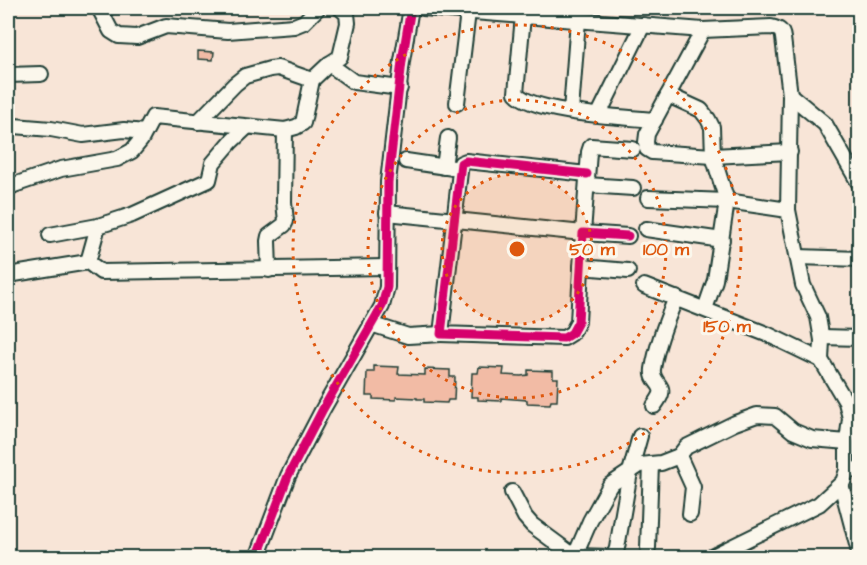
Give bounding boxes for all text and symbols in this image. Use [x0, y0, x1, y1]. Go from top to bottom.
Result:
text: 50 m [569, 237, 616, 262]
text: 100 m [643, 237, 690, 262]
centre of rings [507, 239, 527, 259]
text: 150 m [703, 314, 752, 339]

